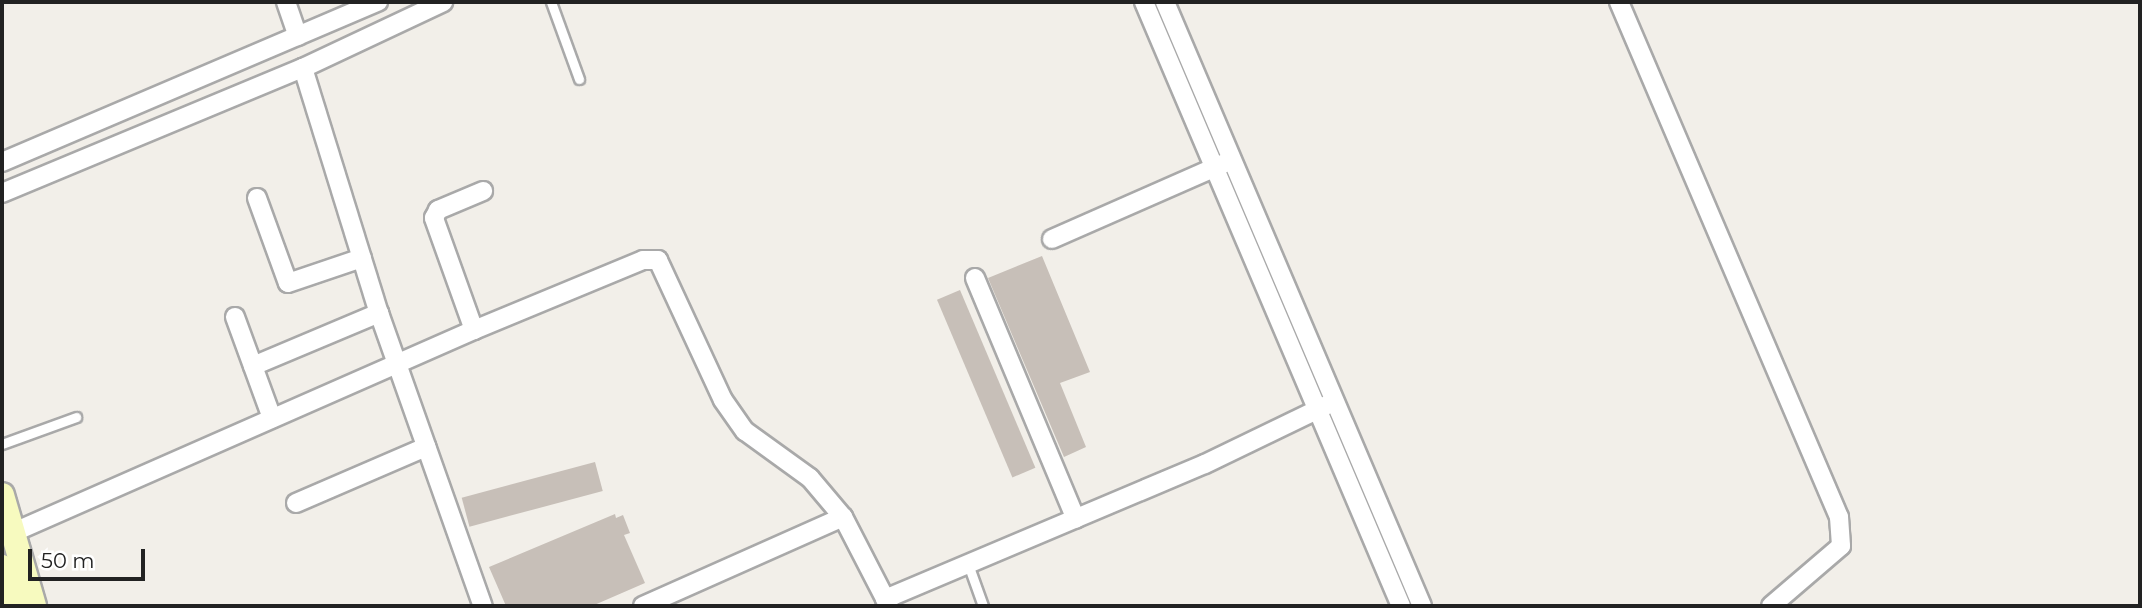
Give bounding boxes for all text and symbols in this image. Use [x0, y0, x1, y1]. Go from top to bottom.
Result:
scale bar [32, 534, 149, 578]
text: 50 m [41, 548, 95, 573]

